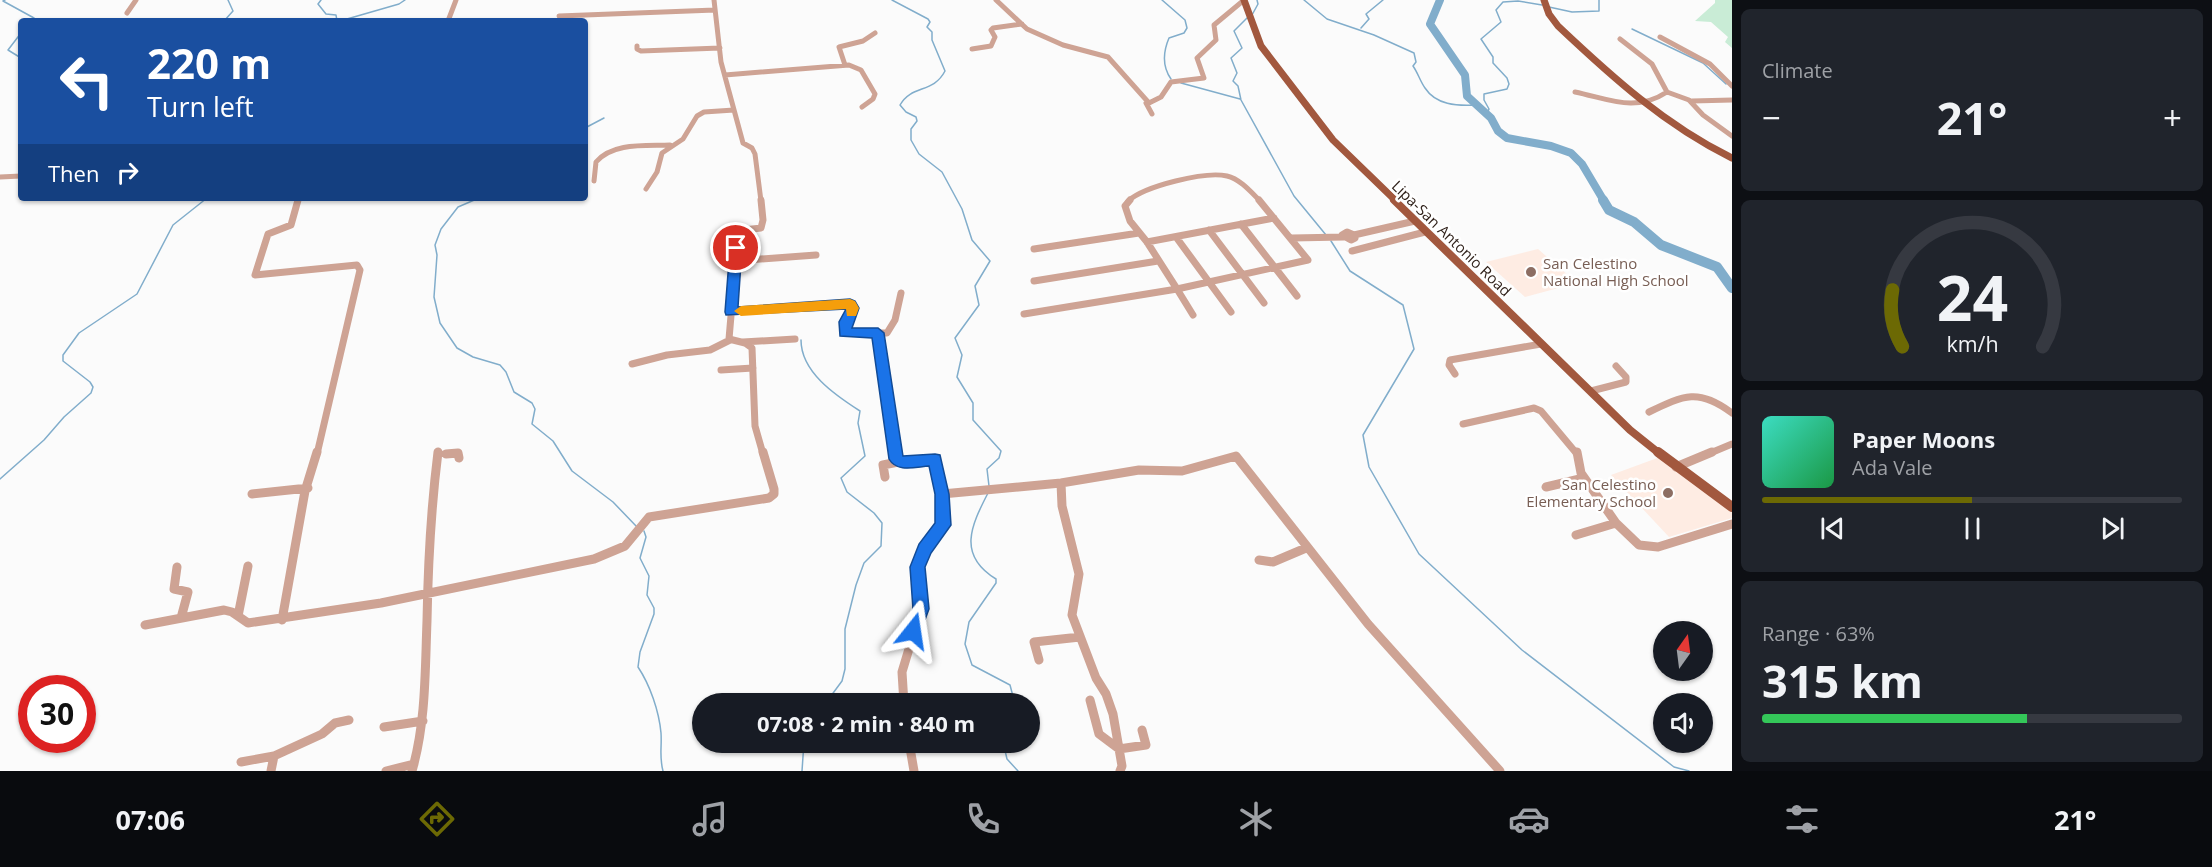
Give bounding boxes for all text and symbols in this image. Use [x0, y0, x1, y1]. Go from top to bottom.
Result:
text: 220 m [147, 34, 271, 91]
icon: left [48, 42, 126, 120]
text: Climate [1762, 57, 1833, 84]
text: 21° [1937, 87, 2007, 148]
text: Turn left [147, 88, 254, 125]
text: − [1762, 95, 1781, 140]
text: + [2163, 95, 2182, 140]
icon: right [111, 156, 144, 189]
text: Then [48, 158, 99, 188]
street label: Lipa-San Antonio Road [1388, 176, 1516, 300]
pin [710, 222, 761, 273]
icon: arrive [719, 231, 752, 264]
place label: San Celestino National High School [1543, 253, 1689, 290]
text: 24 [1936, 254, 2008, 339]
marker: San Celestino National High School [1524, 265, 1538, 279]
text: km/h [1946, 330, 1998, 359]
text: Paper Moons [1852, 424, 1995, 454]
text: Ada Vale [1852, 454, 1933, 481]
place label: San Celestino Elementary School [1526, 474, 1656, 511]
marker: San Celestino Elementary School [1661, 486, 1675, 500]
icon: previous [1816, 512, 1849, 545]
icon: pause [1956, 512, 1989, 545]
icon: next [2096, 512, 2129, 545]
position arrow [881, 599, 945, 663]
text: Range · 63% [1762, 620, 1875, 647]
north arrow [1653, 621, 1713, 681]
map controls [1653, 621, 1713, 753]
text: 315 km [1762, 650, 1923, 711]
speed limit sign: 30 [18, 675, 96, 753]
button: sound [1653, 693, 1713, 753]
text: 07:08 · 2 min · 840 m [757, 708, 975, 738]
icon: directions [416, 798, 458, 840]
icon: music [689, 798, 731, 840]
icon: phone [962, 798, 1004, 840]
icon: climate [1235, 798, 1277, 840]
icon: car [1508, 798, 1550, 840]
icon: filters [1781, 798, 1823, 840]
text: 07:06 [116, 801, 185, 838]
text: 21° [2054, 801, 2096, 838]

